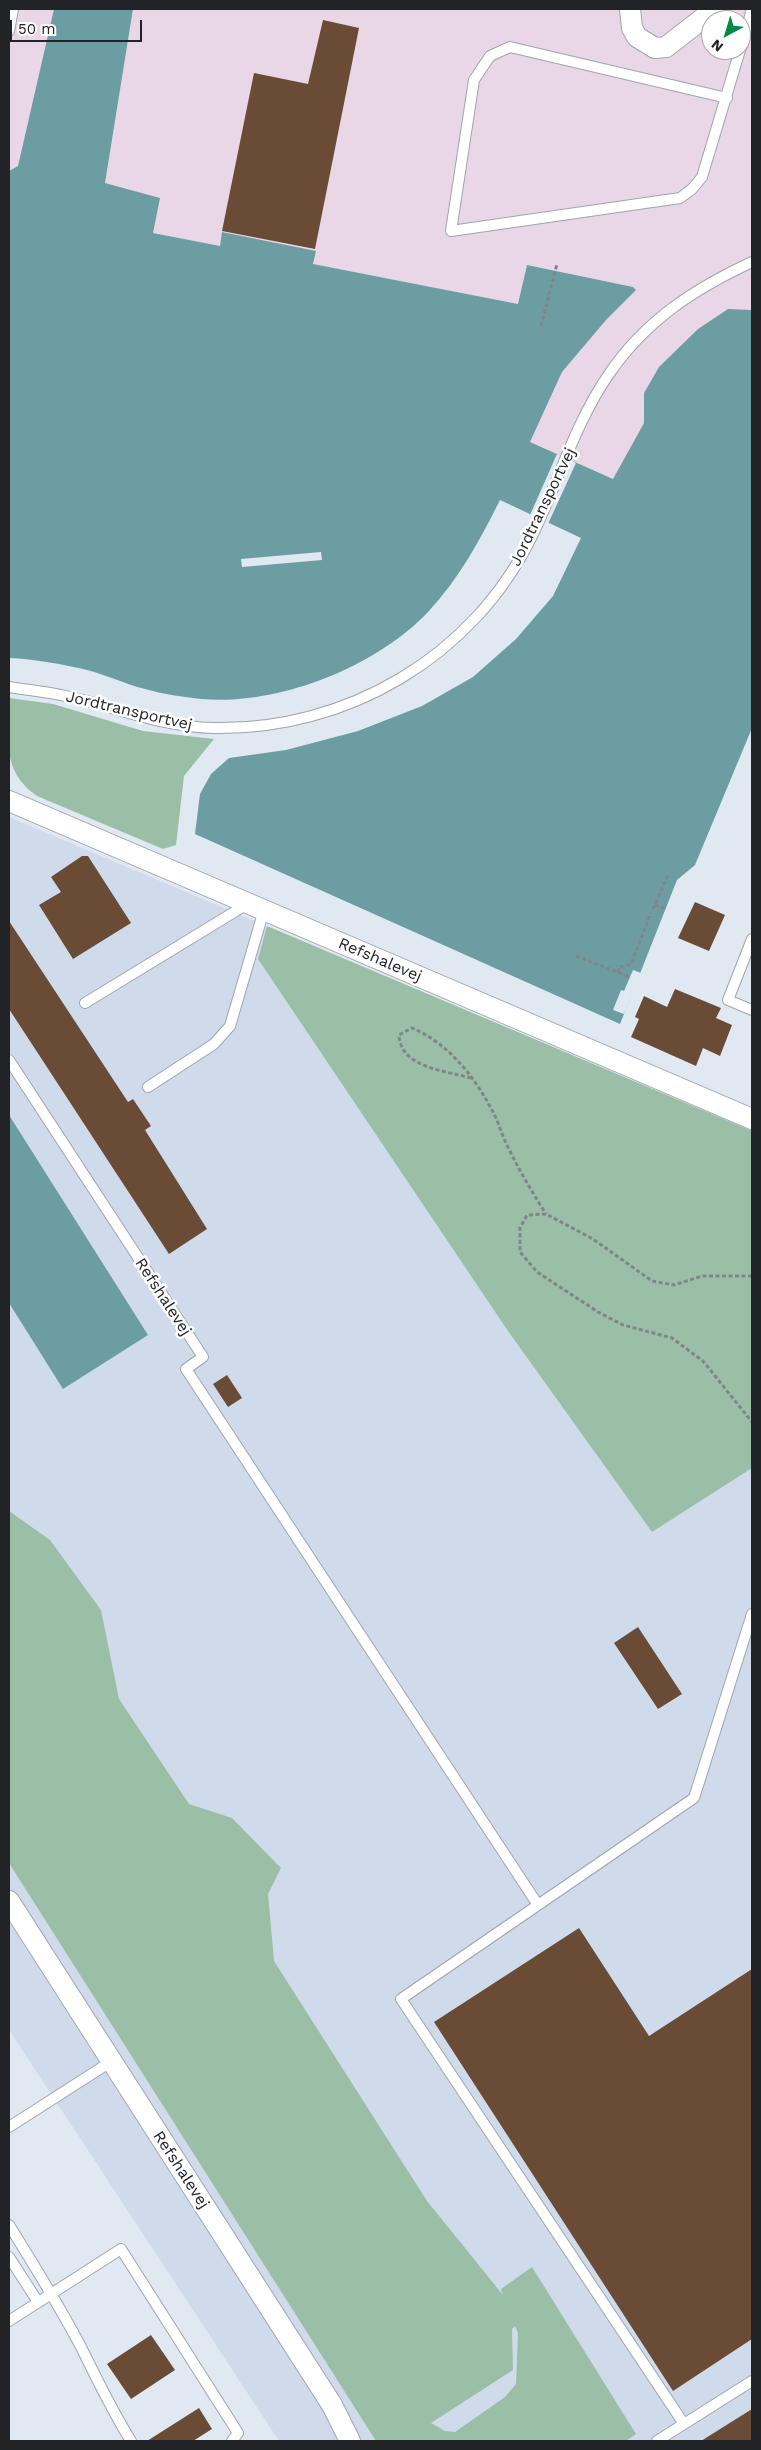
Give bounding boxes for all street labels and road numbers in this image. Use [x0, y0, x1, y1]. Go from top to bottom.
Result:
street label: Jordtransportvej [506, 445, 580, 569]
street label: Jordtransportvej [64, 687, 194, 735]
street label: Refshalevej [335, 934, 425, 986]
street label: Refshalevej [131, 1254, 195, 1340]
street label: Refshalevej [149, 2127, 213, 2213]

